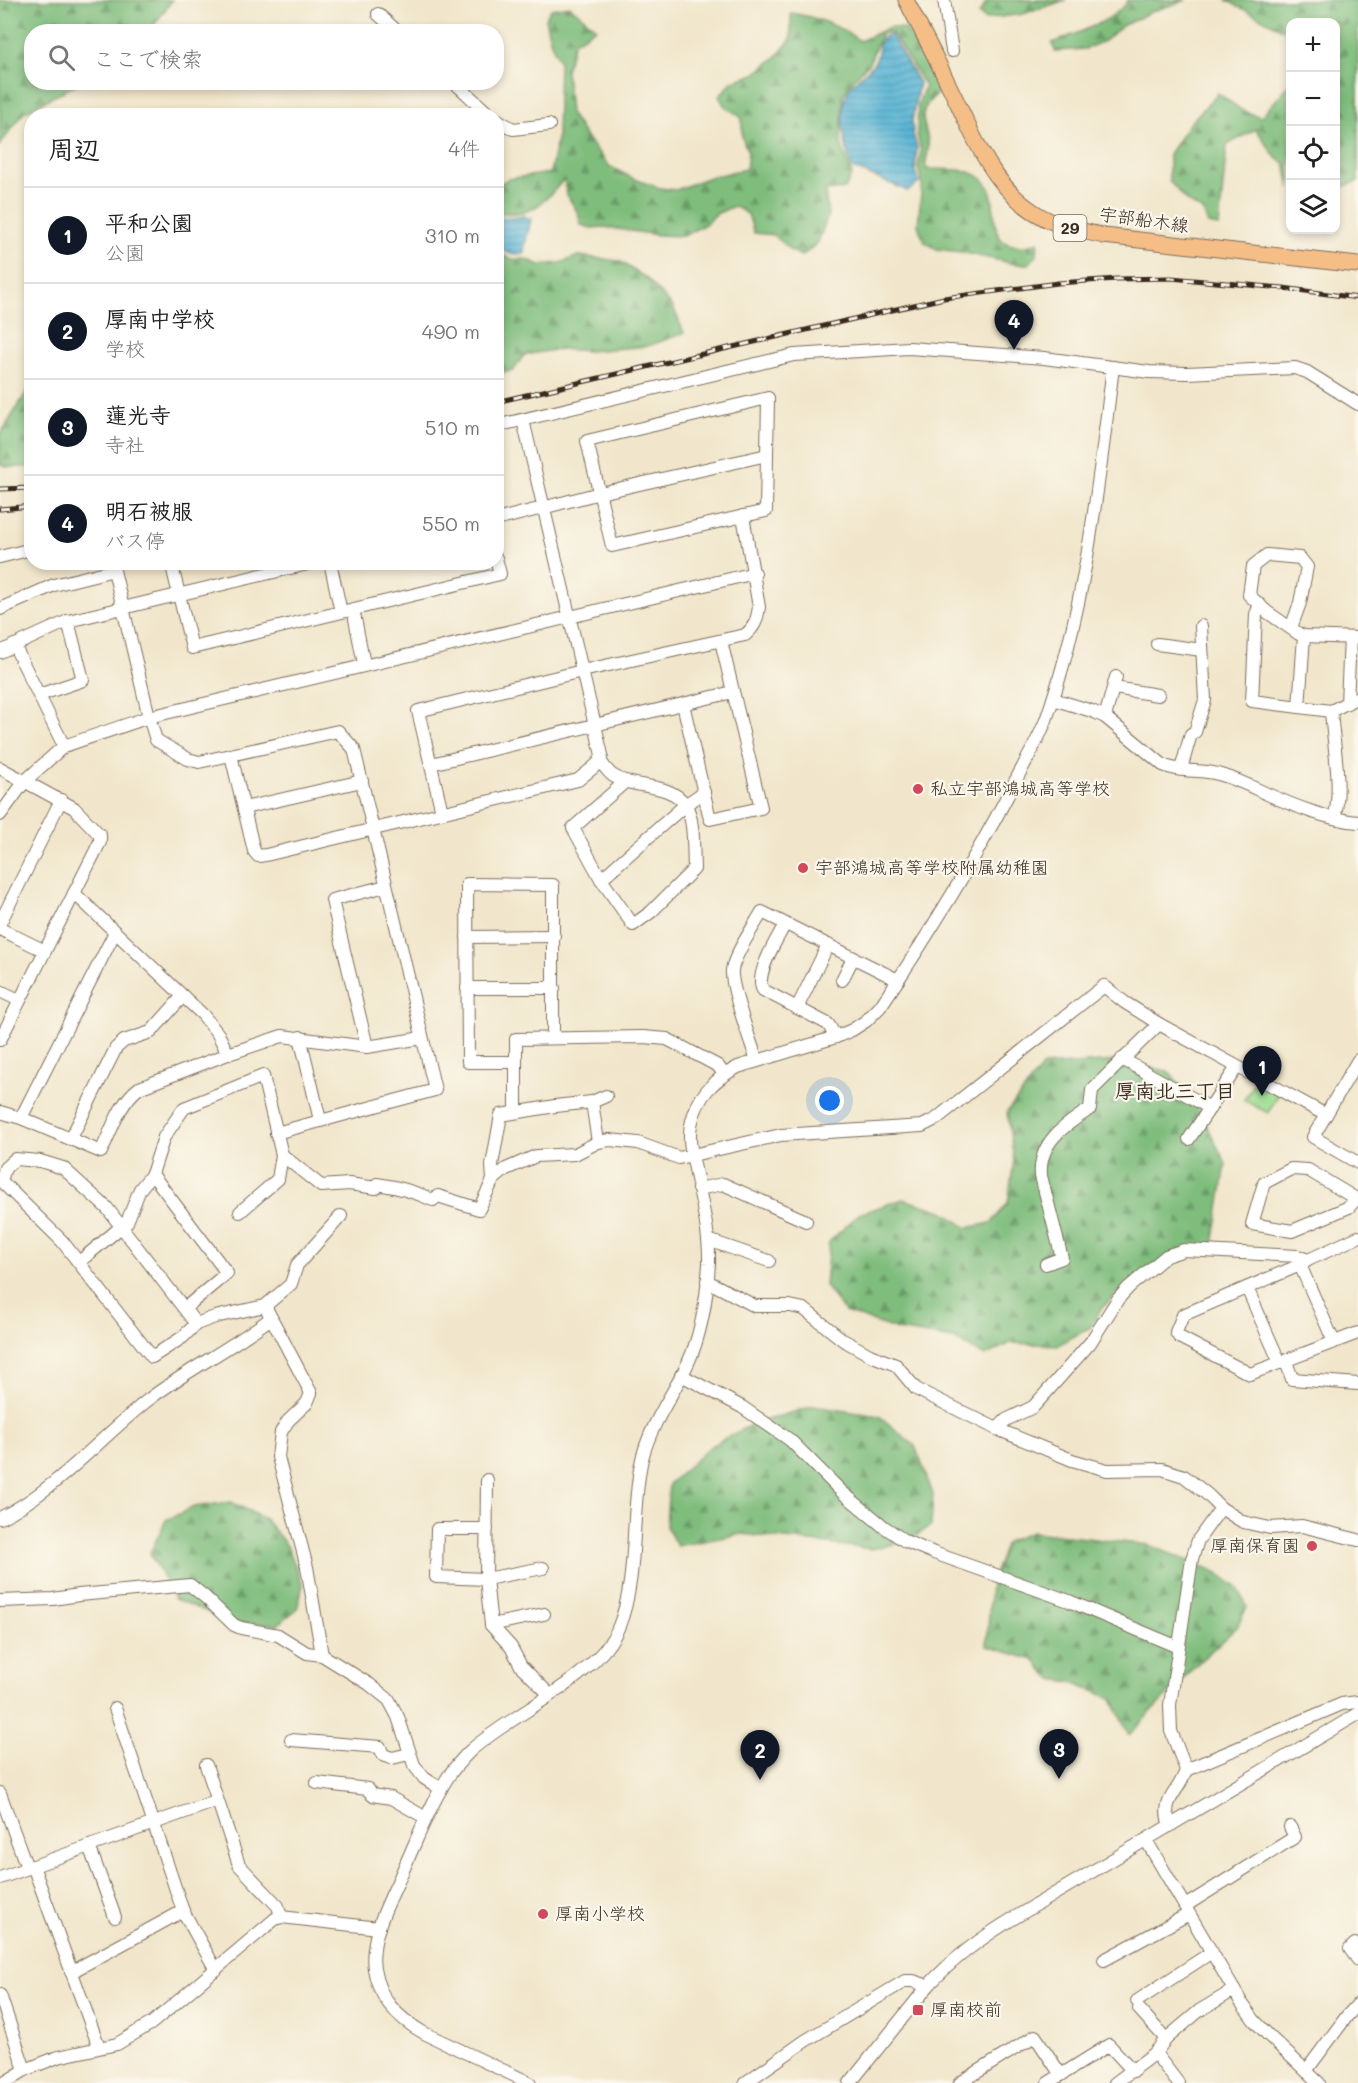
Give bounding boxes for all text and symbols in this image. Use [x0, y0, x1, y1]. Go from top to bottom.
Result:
map controls [1286, 18, 1340, 234]
button: + [1286, 18, 1340, 72]
search box [24, 24, 504, 90]
icon: search [45, 41, 78, 74]
text: ここで検索 [93, 44, 203, 73]
button: − [1286, 72, 1340, 126]
button: locate [1286, 126, 1340, 180]
text: 周辺 [48, 132, 100, 166]
text: 4件 [448, 135, 480, 161]
button: layers [1286, 180, 1340, 234]
street label: 宇部船木線 [1098, 201, 1190, 237]
text: 平和公園 [105, 208, 193, 237]
road number: 29 [1054, 215, 1086, 241]
text: 1 [63, 222, 72, 248]
text: 310 m [425, 222, 480, 248]
text: 公園 [105, 239, 145, 265]
pin: 4 [994, 300, 1034, 350]
text: 厚南中学校 [105, 304, 215, 333]
text: 2 [62, 318, 73, 344]
text: 490 m [422, 318, 480, 344]
text: 学校 [105, 335, 145, 361]
text: 蓮光寺 [105, 400, 171, 429]
text: 3 [62, 414, 74, 440]
text: 510 m [425, 414, 480, 440]
text: 寺社 [105, 431, 145, 457]
text: 明石被服 [105, 496, 193, 525]
text: 4 [61, 510, 74, 536]
text: 550 m [422, 510, 480, 536]
text: バス停 [105, 527, 165, 553]
place label: 私立宇部鴻城高等学校 [930, 776, 1110, 800]
marker: 私立宇部鴻城高等学校 [911, 782, 925, 796]
place label: 宇部鴻城高等学校附属幼稚園 [815, 855, 1049, 879]
marker: 宇部鴻城高等学校附属幼稚園 [796, 861, 810, 875]
pin: 1 [1242, 1046, 1282, 1096]
district label: 厚南北三丁目 [1115, 1077, 1235, 1103]
your location [815, 1086, 844, 1115]
place label: 厚南保育園 [1210, 1533, 1300, 1557]
marker: 厚南保育園 [1305, 1539, 1319, 1553]
pin: 2 [740, 1730, 780, 1780]
pin: 3 [1040, 1730, 1078, 1779]
place label: 厚南小学校 [555, 1901, 645, 1925]
marker: 厚南小学校 [536, 1907, 550, 1921]
place label: 厚南校前 [930, 1997, 1002, 2021]
marker: 厚南校前 [911, 2003, 925, 2017]

